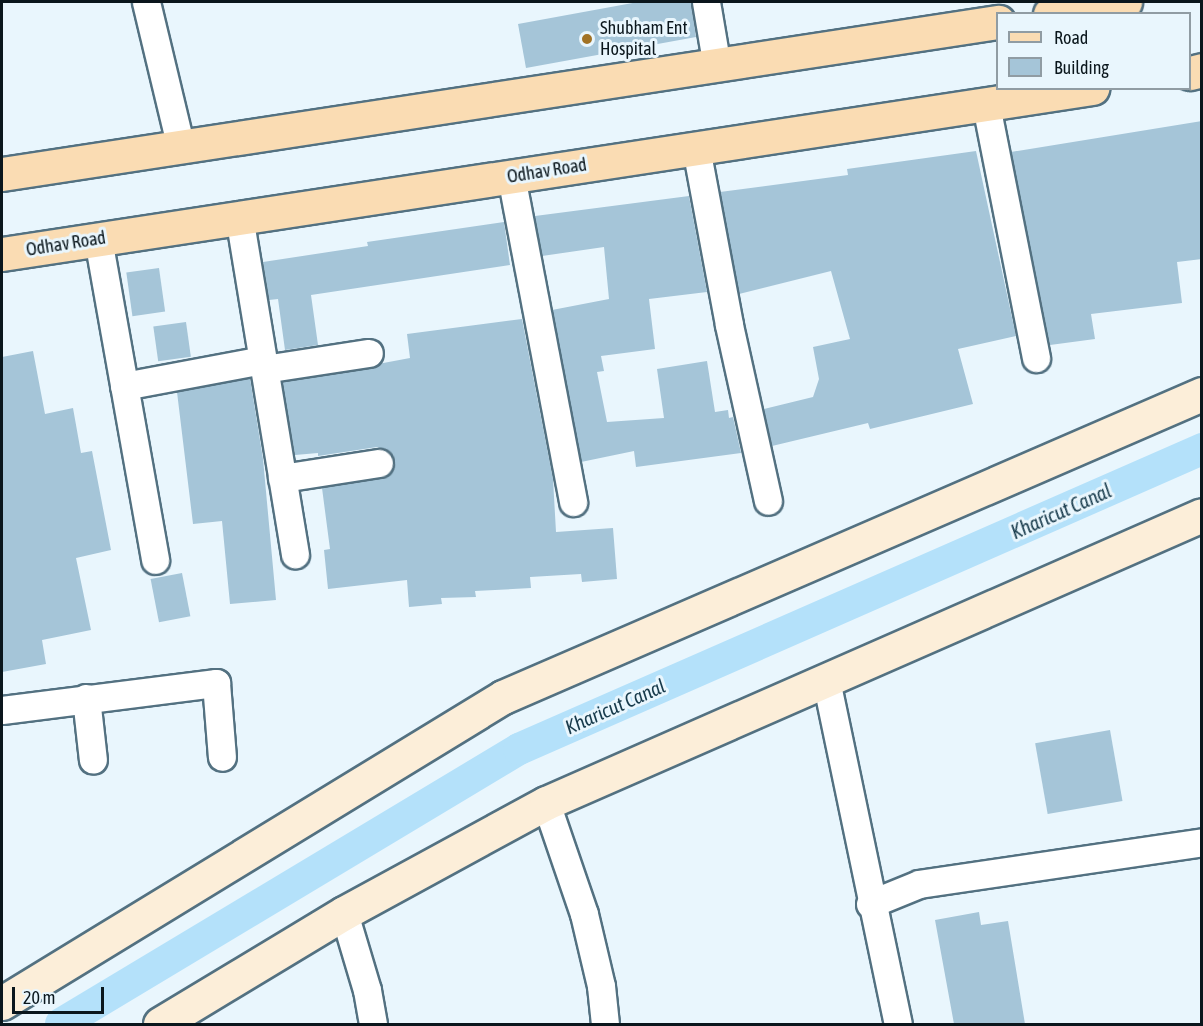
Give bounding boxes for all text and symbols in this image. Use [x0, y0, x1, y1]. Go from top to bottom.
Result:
legend [996, 12, 1191, 90]
place label: Shubham Ent Hospital [600, 18, 688, 60]
text: Road [1054, 27, 1088, 48]
marker: Shubham Ent Hospital [578, 30, 596, 48]
text: Building [1054, 57, 1109, 78]
street label: Odhav Road [506, 154, 588, 188]
street label: Odhav Road [25, 227, 107, 261]
water label: Kharicut Canal [1007, 478, 1115, 544]
water label: Kharicut Canal [561, 673, 669, 739]
scale bar [15, 975, 106, 1013]
text: 20 m [23, 987, 55, 1008]

